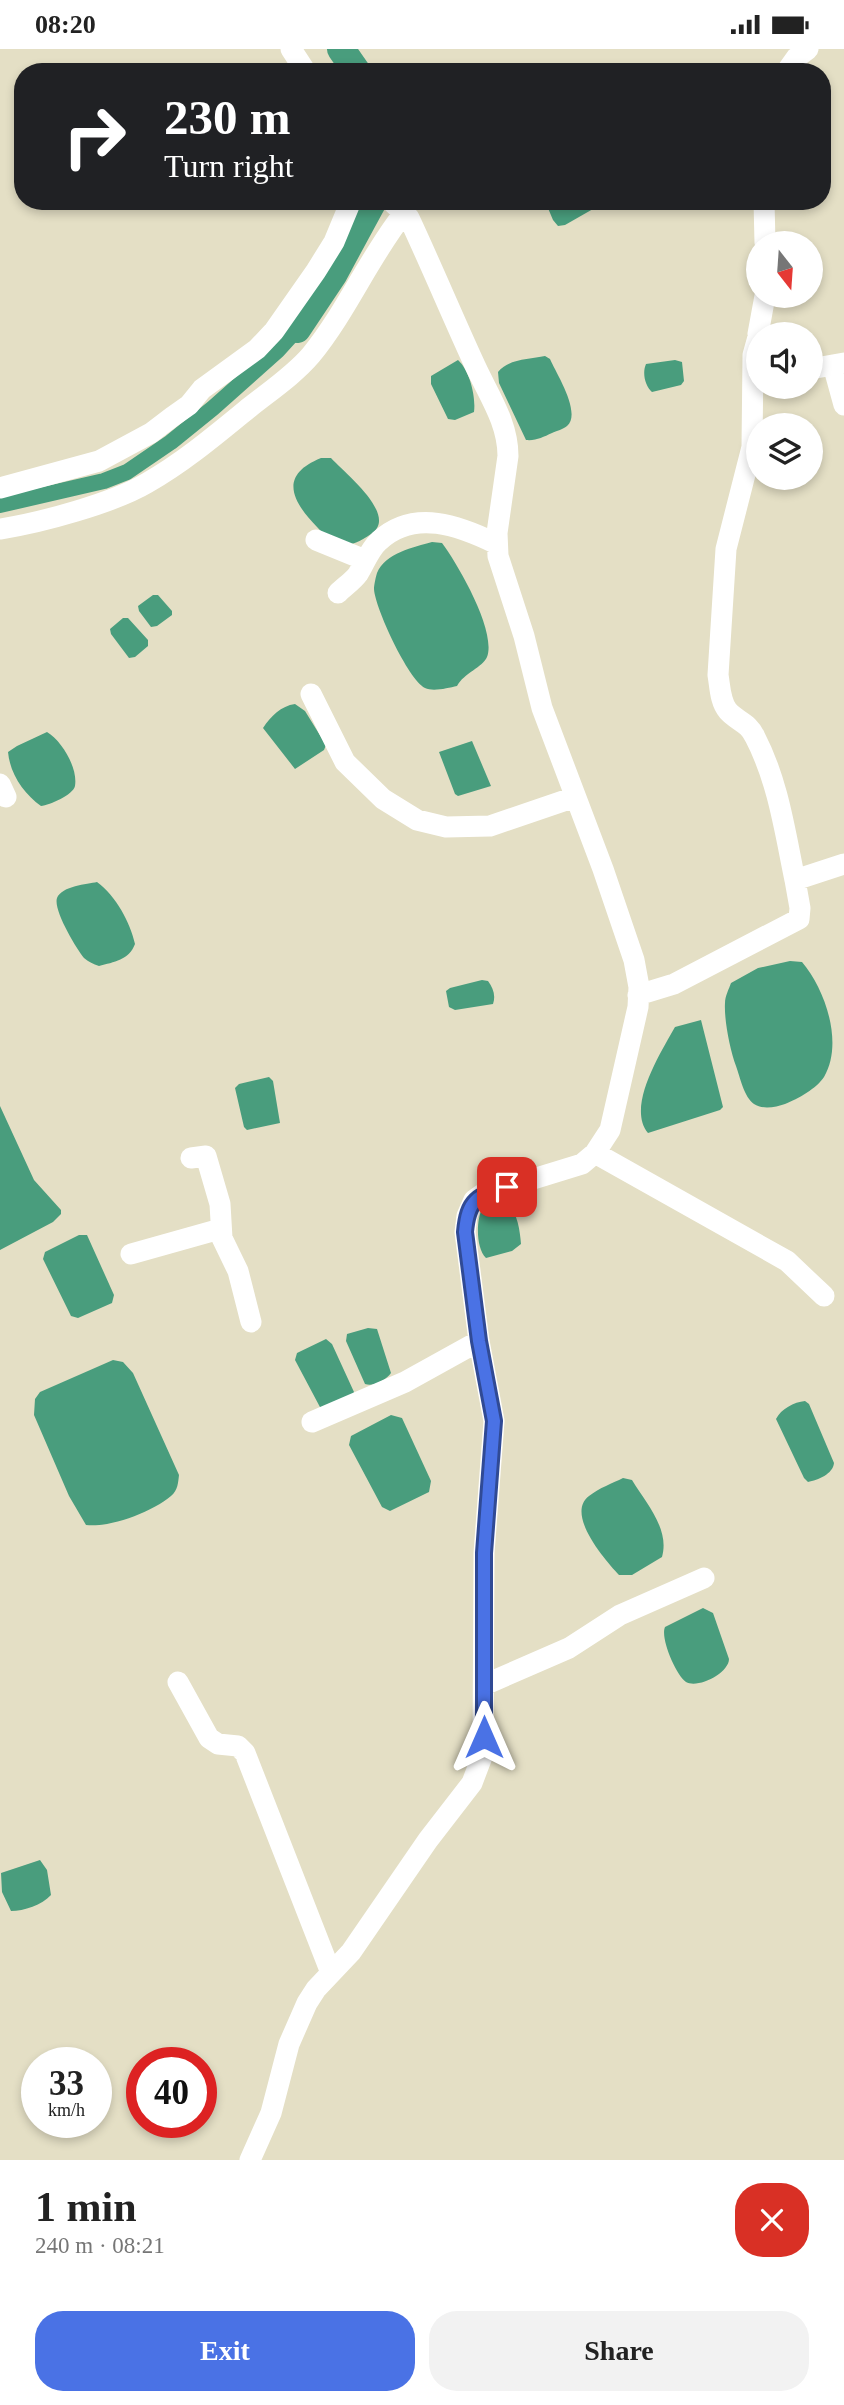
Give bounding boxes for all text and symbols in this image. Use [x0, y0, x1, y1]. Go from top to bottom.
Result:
text: 08:20 [35, 10, 96, 39]
text: 230 m [164, 90, 291, 145]
icon: right [49, 91, 140, 182]
text: Turn right [164, 148, 294, 184]
north arrow [746, 231, 822, 308]
map controls [746, 231, 823, 490]
button: sound [746, 322, 823, 399]
button: layers [746, 413, 823, 490]
pin [477, 1157, 537, 1217]
icon: arrive [488, 1168, 526, 1206]
position arrow [447, 1700, 521, 1774]
speed limit sign: 40 [126, 2047, 217, 2138]
text: 33 [49, 2064, 84, 2103]
text: km/h [48, 2100, 85, 2120]
button: close [735, 2183, 809, 2257]
text: 1 min [35, 2184, 137, 2230]
text: 240 m · 08:21 [35, 2233, 165, 2258]
button: Exit [35, 2311, 415, 2391]
button: Share [429, 2311, 809, 2391]

